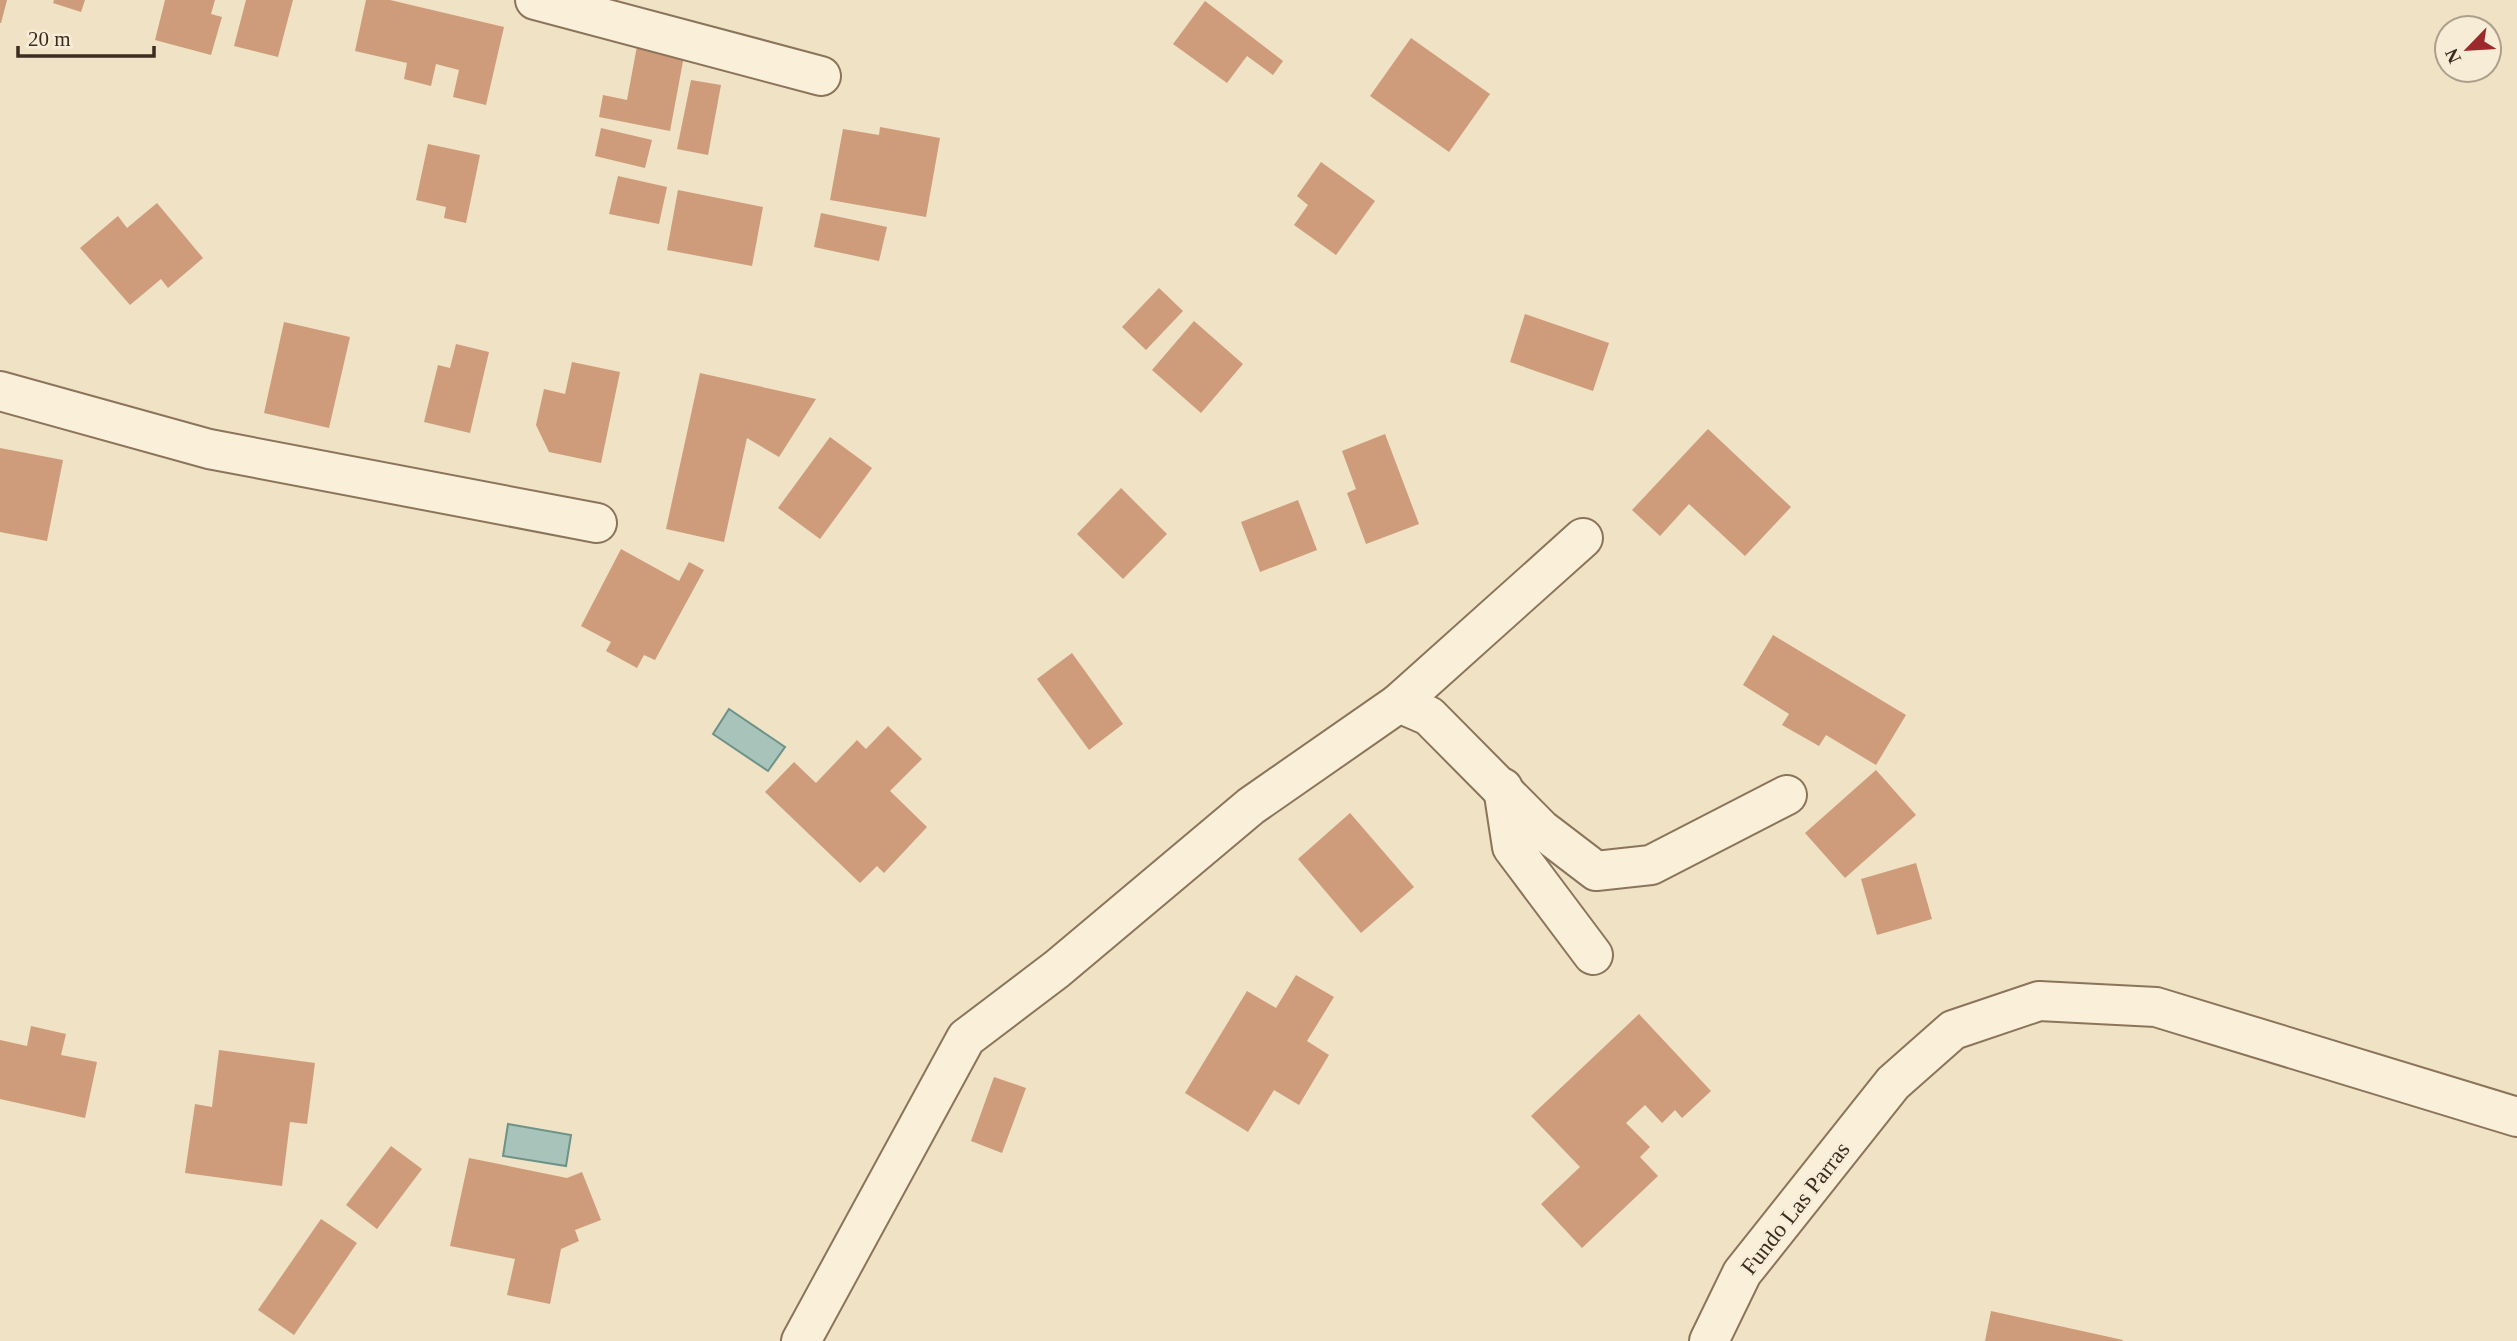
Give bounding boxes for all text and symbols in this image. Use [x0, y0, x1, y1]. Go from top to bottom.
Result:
scale bar [18, 14, 154, 58]
north arrow [2433, 14, 2503, 84]
text: 20 m [28, 27, 71, 51]
text: N [2441, 45, 2465, 67]
street label: Fundo Las Parras [1736, 1137, 1855, 1279]

